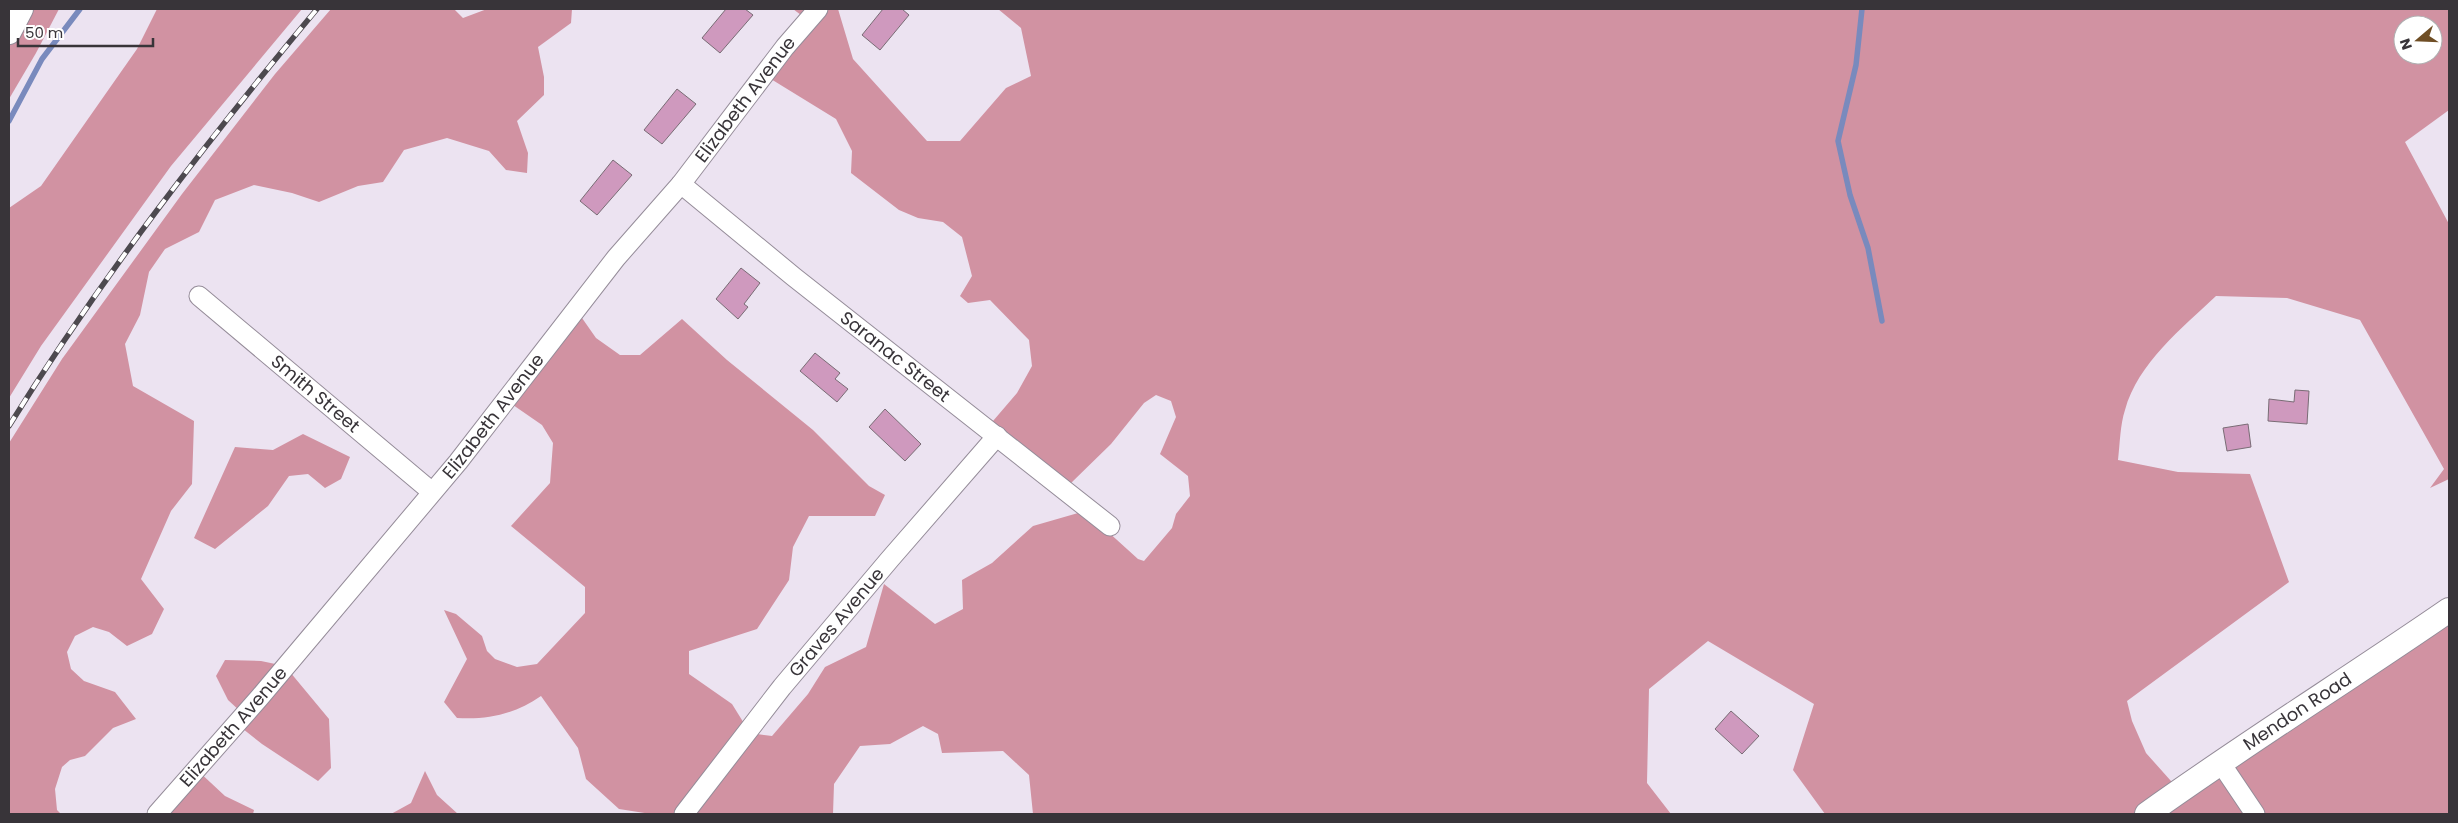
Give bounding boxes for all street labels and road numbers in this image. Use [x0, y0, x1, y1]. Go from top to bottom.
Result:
street label: Elizabeth Avenue [689, 31, 801, 167]
street label: Saranac Street [835, 305, 956, 407]
street label: Elizabeth Avenue [436, 348, 550, 484]
street label: Smith Street [266, 349, 365, 438]
street label: Graves Avenue [783, 562, 890, 682]
street label: Elizabeth Avenue [174, 661, 293, 792]
street label: Mendon Road [2238, 666, 2356, 756]

